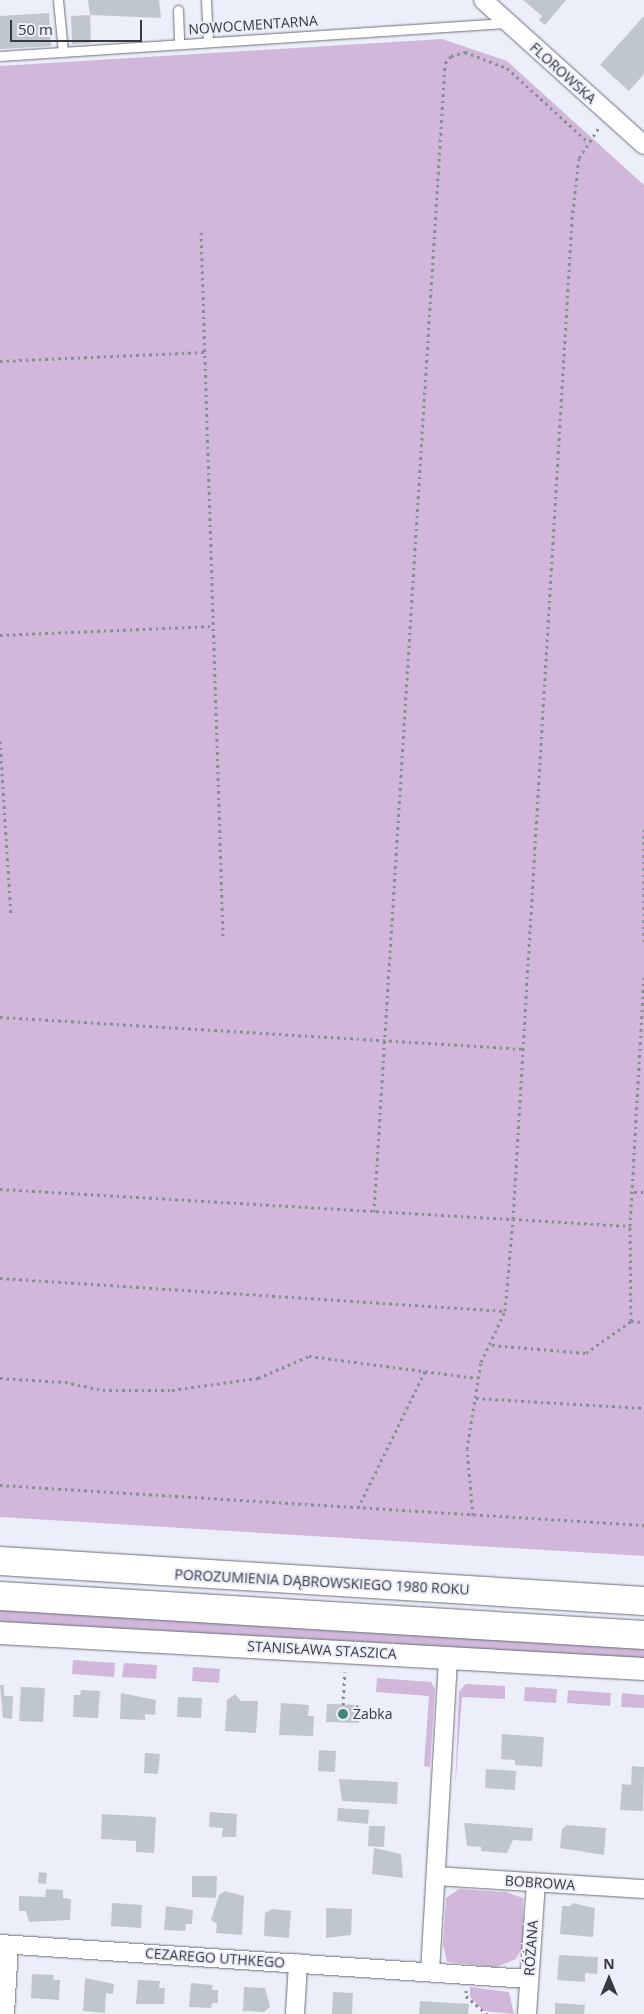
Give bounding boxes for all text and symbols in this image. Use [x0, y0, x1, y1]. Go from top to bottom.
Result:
scale bar [12, 10, 145, 42]
street label: NOWOCMENTARNA [188, 12, 318, 38]
text: 50 m [18, 19, 53, 39]
street label: FLOROWSKA [527, 39, 599, 107]
street label: POROZUMIENIA DĄBROWSKIEGO 1980 ROKU [174, 1566, 470, 1598]
street label: STANISŁAWA STASZICA [247, 1638, 397, 1662]
place label: Żabka [353, 1706, 392, 1722]
marker: Żabka [337, 1708, 349, 1720]
street label: BOBROWA [504, 1872, 576, 1894]
street label: RÓŻANA [521, 1920, 541, 1976]
street label: CEZAREGO UTHKEGO [144, 1945, 286, 1971]
north arrow [584, 1954, 634, 2004]
text: N [603, 1954, 615, 1973]

